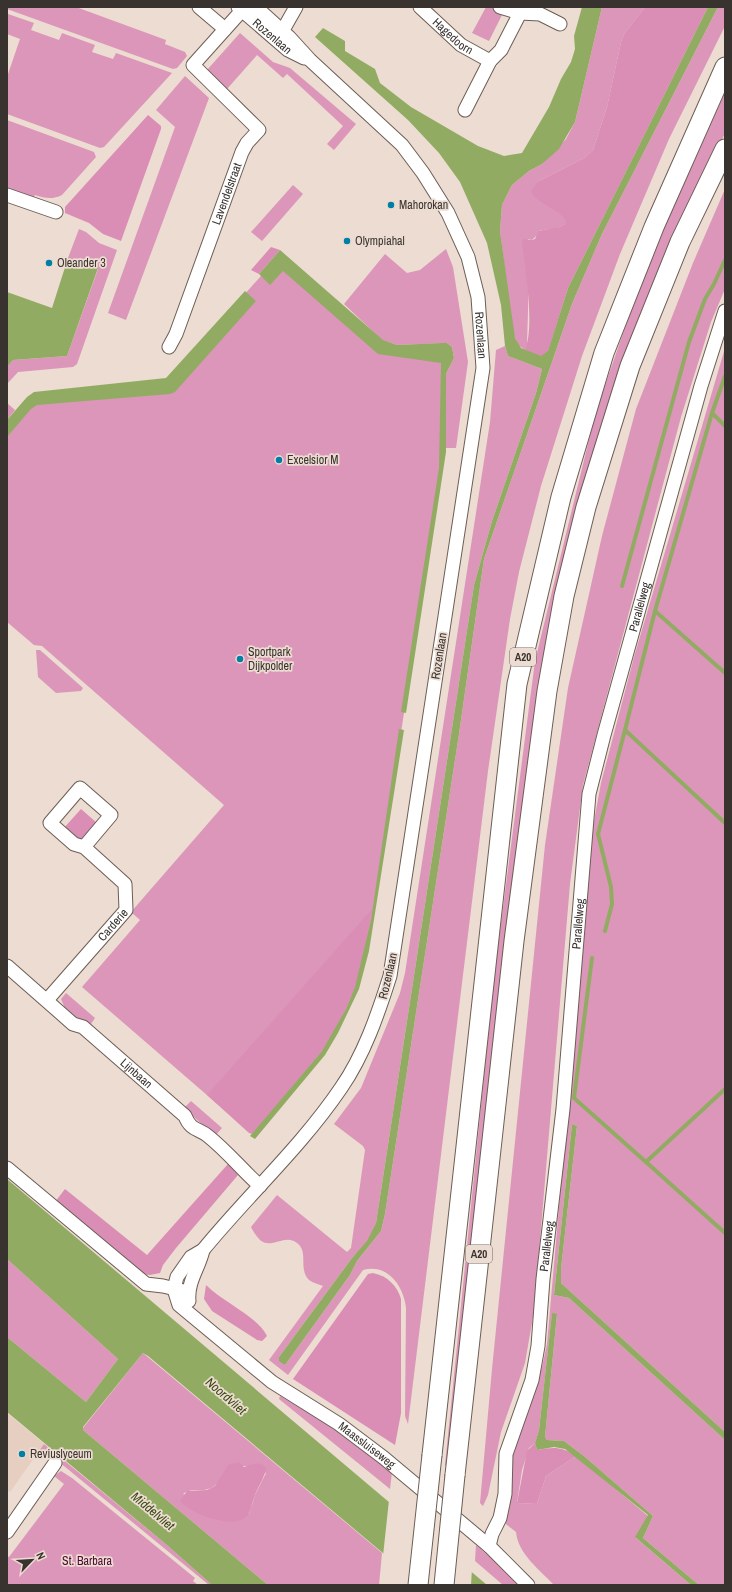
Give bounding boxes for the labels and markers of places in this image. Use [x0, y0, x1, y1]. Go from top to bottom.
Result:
place label: Mahorokan [399, 197, 448, 213]
marker: Mahorokan [386, 200, 396, 210]
place label: Olympiahal [355, 233, 405, 249]
marker: Olympiahal [342, 236, 352, 246]
place label: Oleander 3 [57, 255, 106, 271]
marker: Oleander 3 [44, 258, 54, 268]
place label: Excelsior M [287, 452, 338, 468]
marker: Excelsior M [274, 455, 284, 465]
place label: Sportpark Dijkpolder [248, 644, 293, 674]
marker: Sportpark Dijkpolder [235, 654, 245, 664]
place label: Reviuslyceum [30, 1446, 92, 1462]
marker: Reviuslyceum [17, 1449, 27, 1459]

